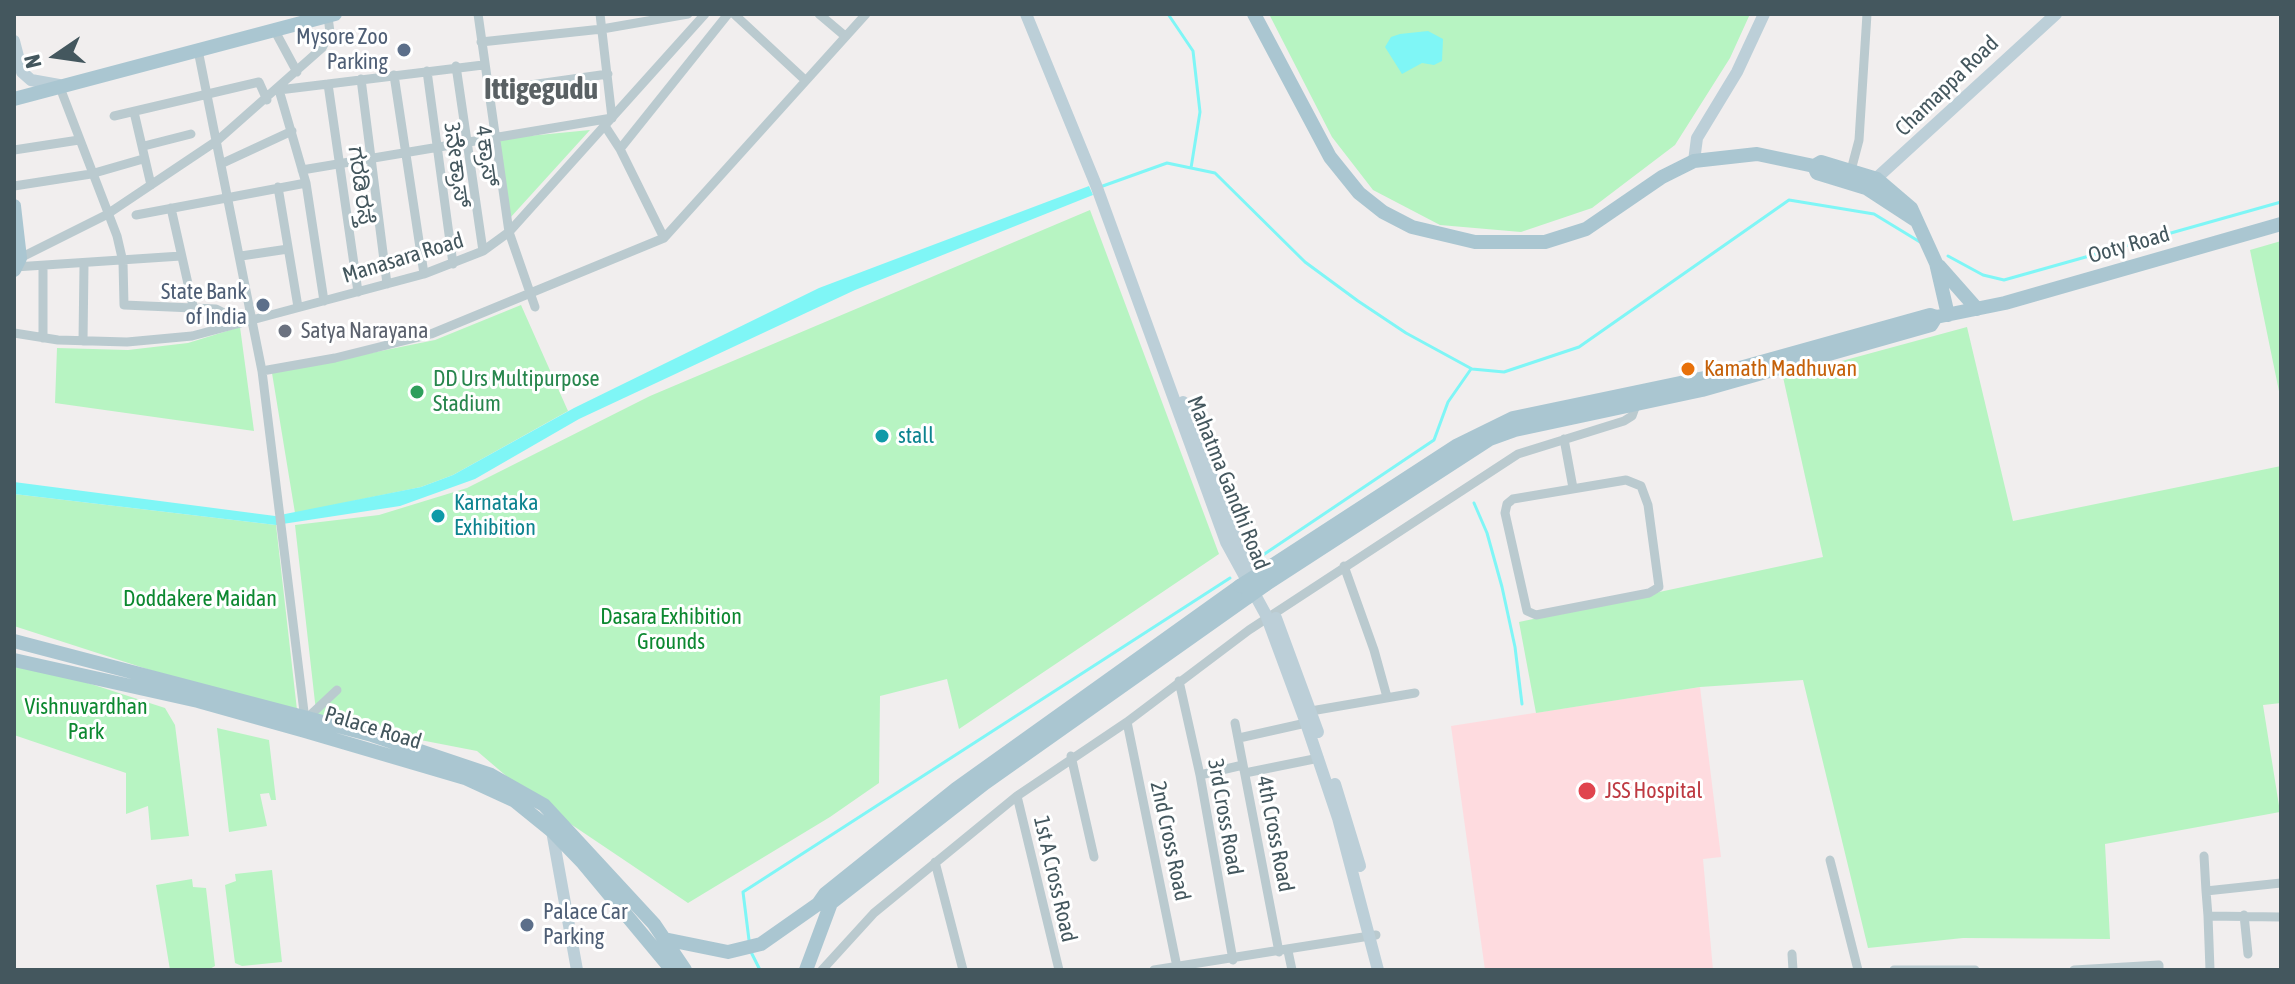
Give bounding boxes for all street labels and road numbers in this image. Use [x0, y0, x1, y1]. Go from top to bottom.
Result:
street label: Chamappa Road [1890, 30, 2004, 142]
street label: 3ನೆೇ ಕ್ರಾಸ್ [438, 121, 476, 209]
street label: 4 ಕ್ರಾಸ್ [470, 124, 504, 188]
street label: ಗರಡಿ ರಸ್ತೆ [342, 145, 380, 227]
street label: Ooty Road [2085, 221, 2173, 269]
street label: Manasara Road [339, 227, 467, 289]
street label: Mahatma Gandhi Road [1181, 392, 1275, 574]
street label: Palace Road [321, 701, 425, 755]
street label: 3rd Cross Road [1202, 757, 1248, 877]
street label: 4th Cross Road [1251, 774, 1299, 894]
street label: 2nd Cross Road [1144, 779, 1196, 903]
street label: 1st A Cross Road [1028, 813, 1082, 945]

